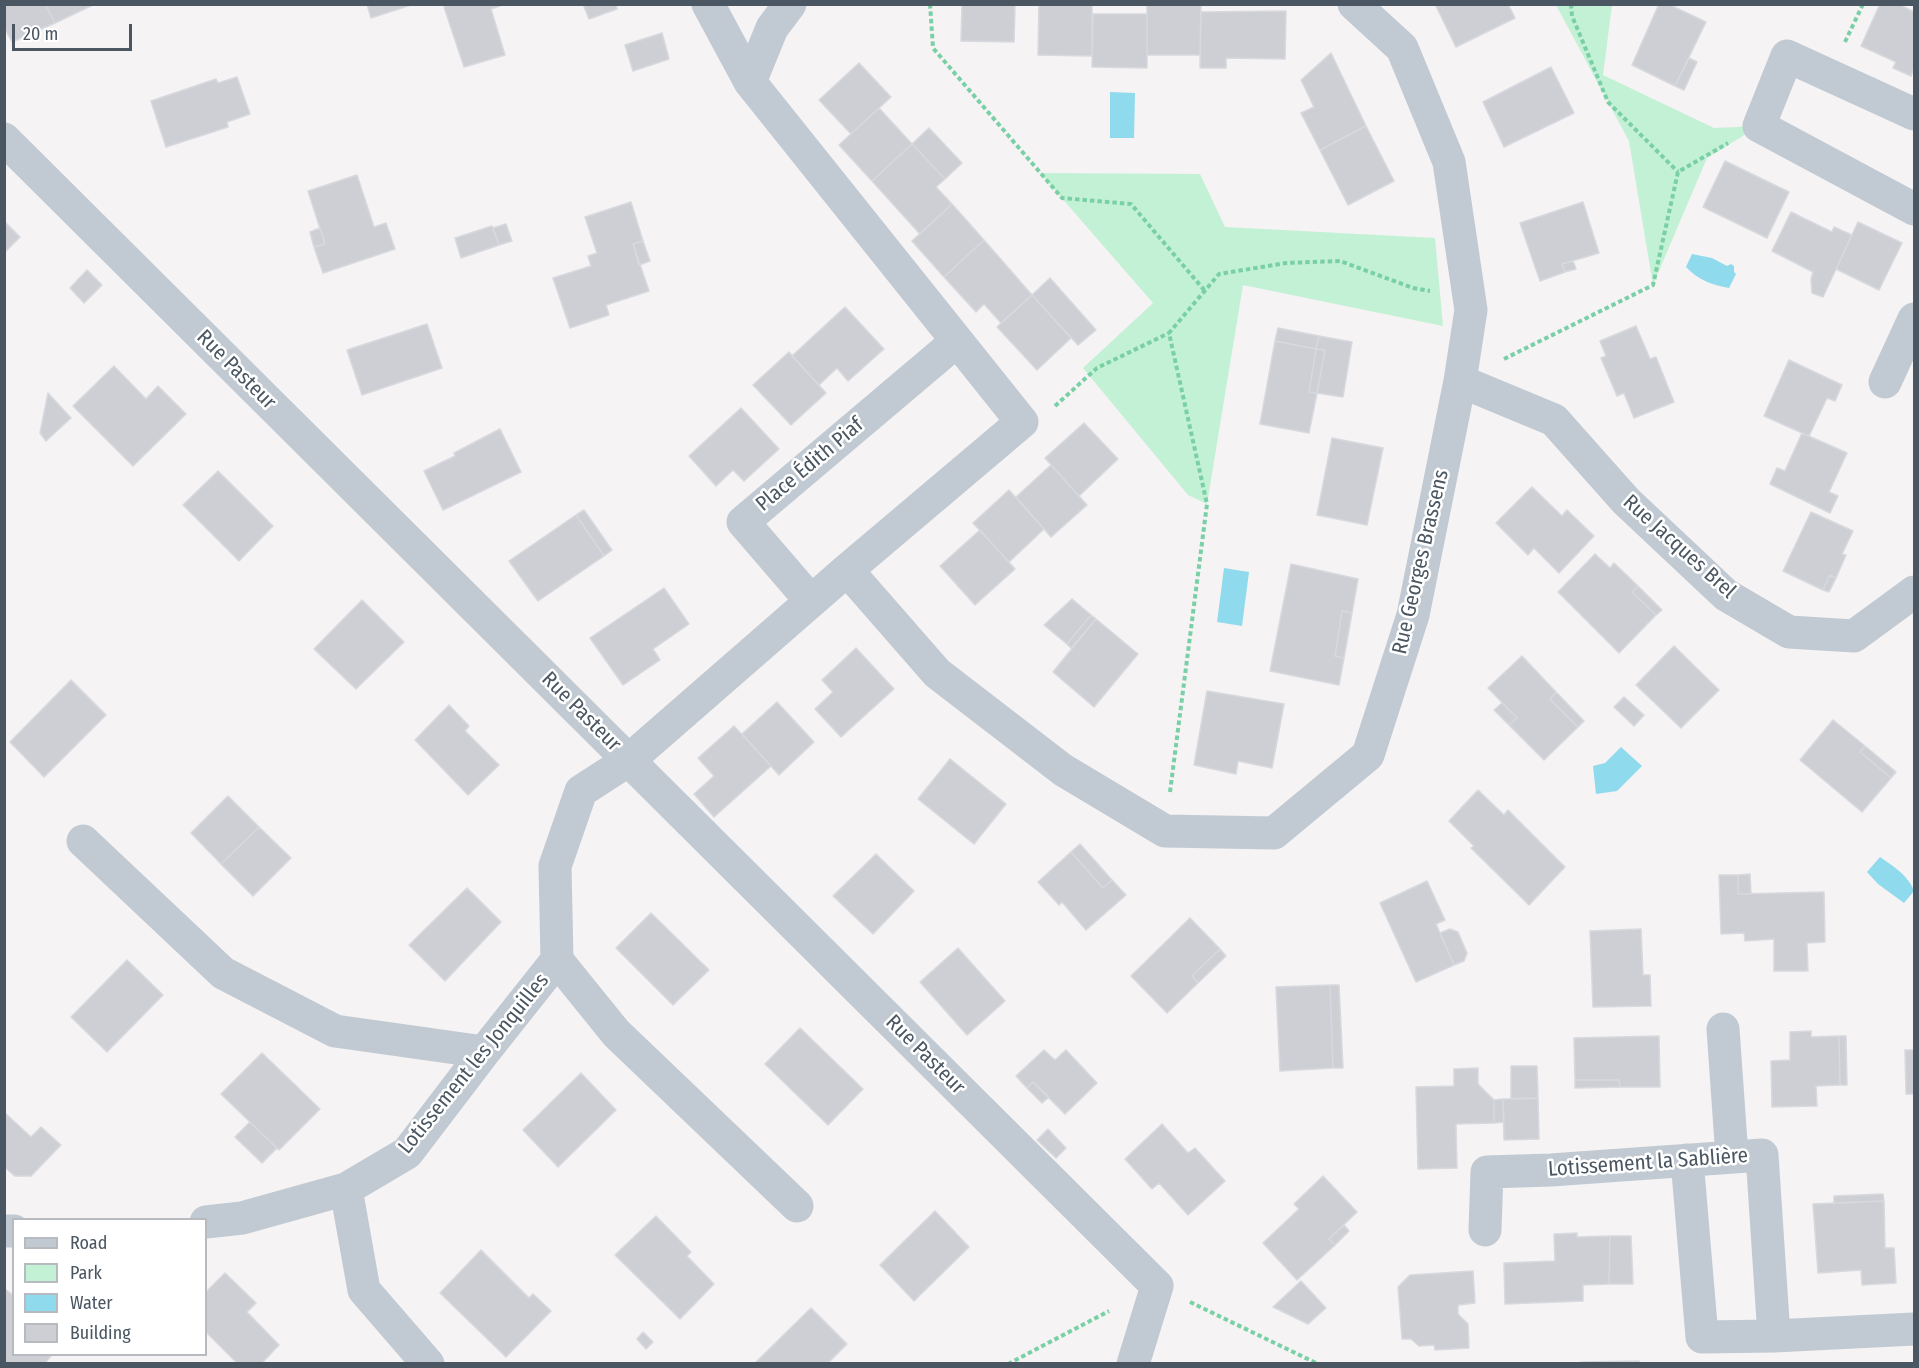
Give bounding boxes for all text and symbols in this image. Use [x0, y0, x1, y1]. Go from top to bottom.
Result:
scale bar [15, 12, 135, 50]
text: 20 m [23, 23, 58, 45]
street label: Rue Pasteur [191, 325, 281, 415]
street label: Place Édith Piaf [751, 413, 869, 517]
street label: Rue Georges Brassens [1388, 467, 1454, 657]
street label: Rue Jacques Brel [1617, 490, 1741, 604]
street label: Rue Pasteur [536, 667, 626, 757]
street label: Lotissement les Jonquilles [393, 969, 555, 1159]
street label: Rue Pasteur [880, 1010, 970, 1100]
street label: Lotissement la Sablière [1547, 1143, 1749, 1183]
legend [12, 1218, 207, 1356]
text: Road [70, 1232, 107, 1254]
text: Park [70, 1262, 102, 1284]
text: Water [70, 1292, 113, 1314]
text: Building [70, 1322, 131, 1344]

